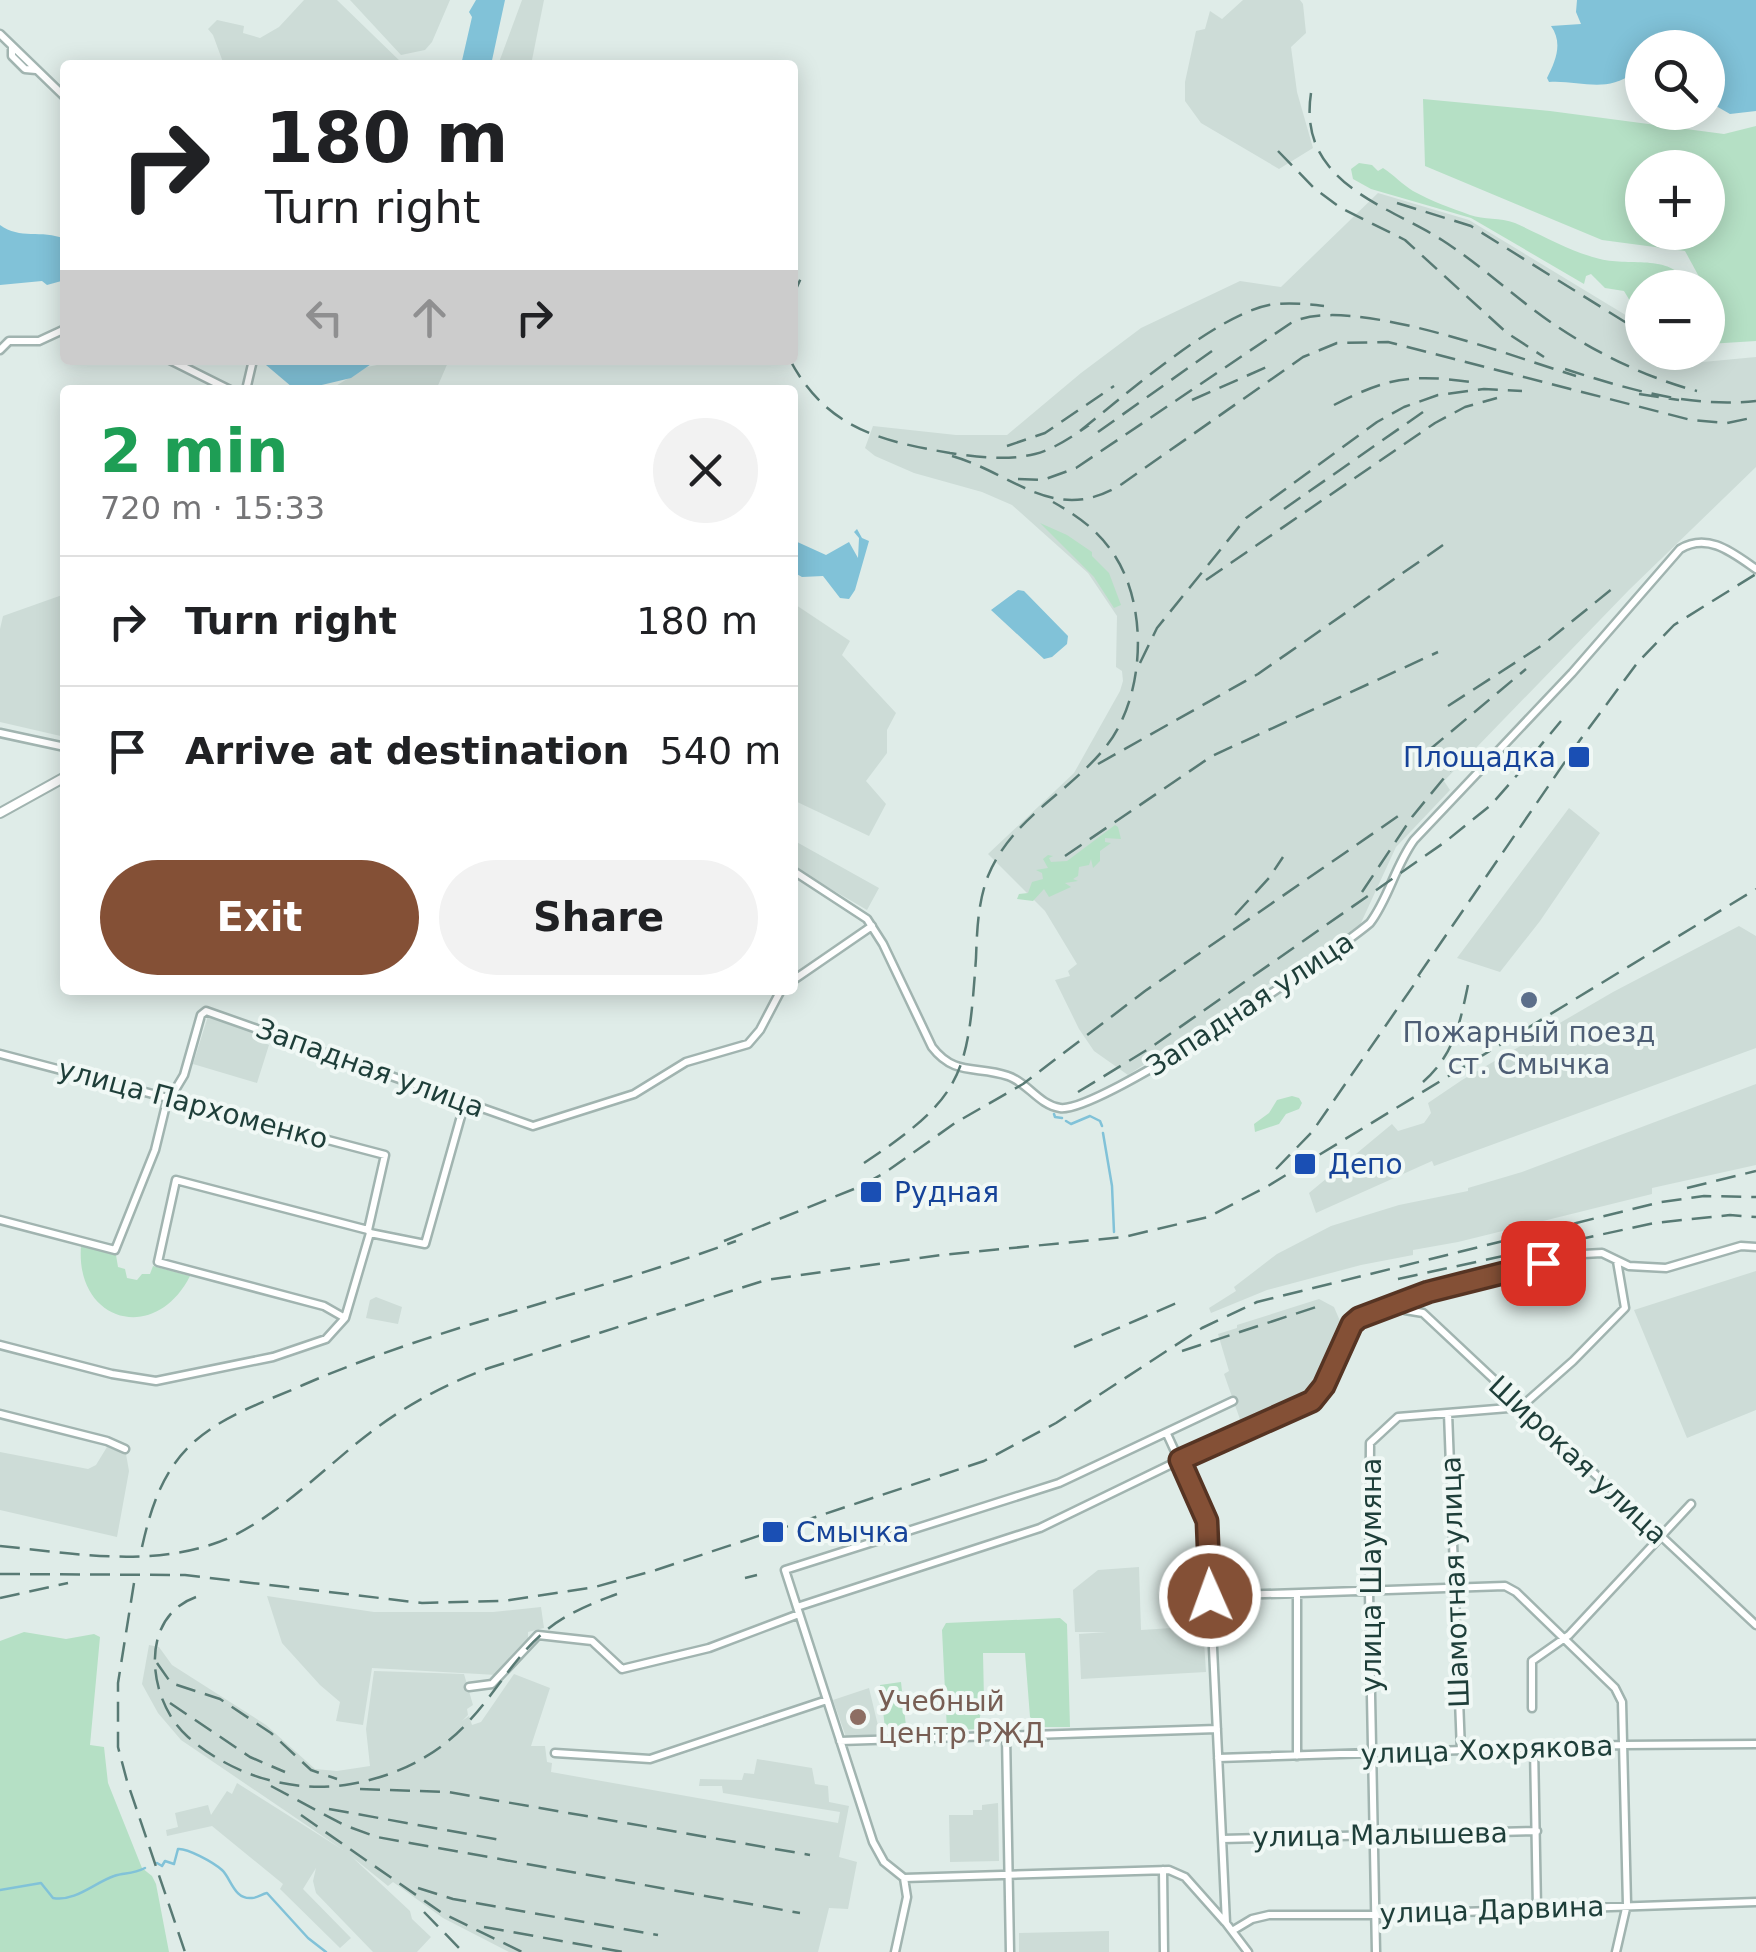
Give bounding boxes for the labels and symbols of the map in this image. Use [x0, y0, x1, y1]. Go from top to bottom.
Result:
place label: Площадка [1403, 741, 1556, 774]
marker: Площадка [1566, 744, 1592, 770]
street label: Западная улица [1140, 925, 1360, 1083]
marker: Пожарный поезд ст. Смычка [1518, 989, 1540, 1011]
street label: Западная улица [252, 1011, 488, 1125]
place label: Пожарный поезд ст. Смычка [1403, 1016, 1655, 1081]
street label: улица Пархоменко [54, 1052, 332, 1156]
place label: Депо [1328, 1148, 1403, 1181]
marker: Депо [1292, 1151, 1318, 1177]
place label: Рудная [894, 1176, 999, 1209]
marker: Рудная [858, 1179, 884, 1205]
pin [1501, 1221, 1586, 1306]
street label: Широкая улица [1482, 1369, 1674, 1551]
street label: Шамотная улица [1434, 1456, 1476, 1708]
street label: улица Шаумяна [1355, 1458, 1388, 1692]
place label: Смычка [796, 1516, 909, 1549]
marker: Смычка [760, 1519, 786, 1545]
position arrow [1158, 1544, 1262, 1648]
place label: Учебный центр РЖД [878, 1685, 1045, 1750]
marker: Учебный центр РЖД [847, 1706, 869, 1728]
street label: улица Хохрякова [1360, 1729, 1614, 1771]
street label: улица Малышева [1252, 1816, 1508, 1854]
street label: улица Дарвина [1379, 1890, 1605, 1930]

